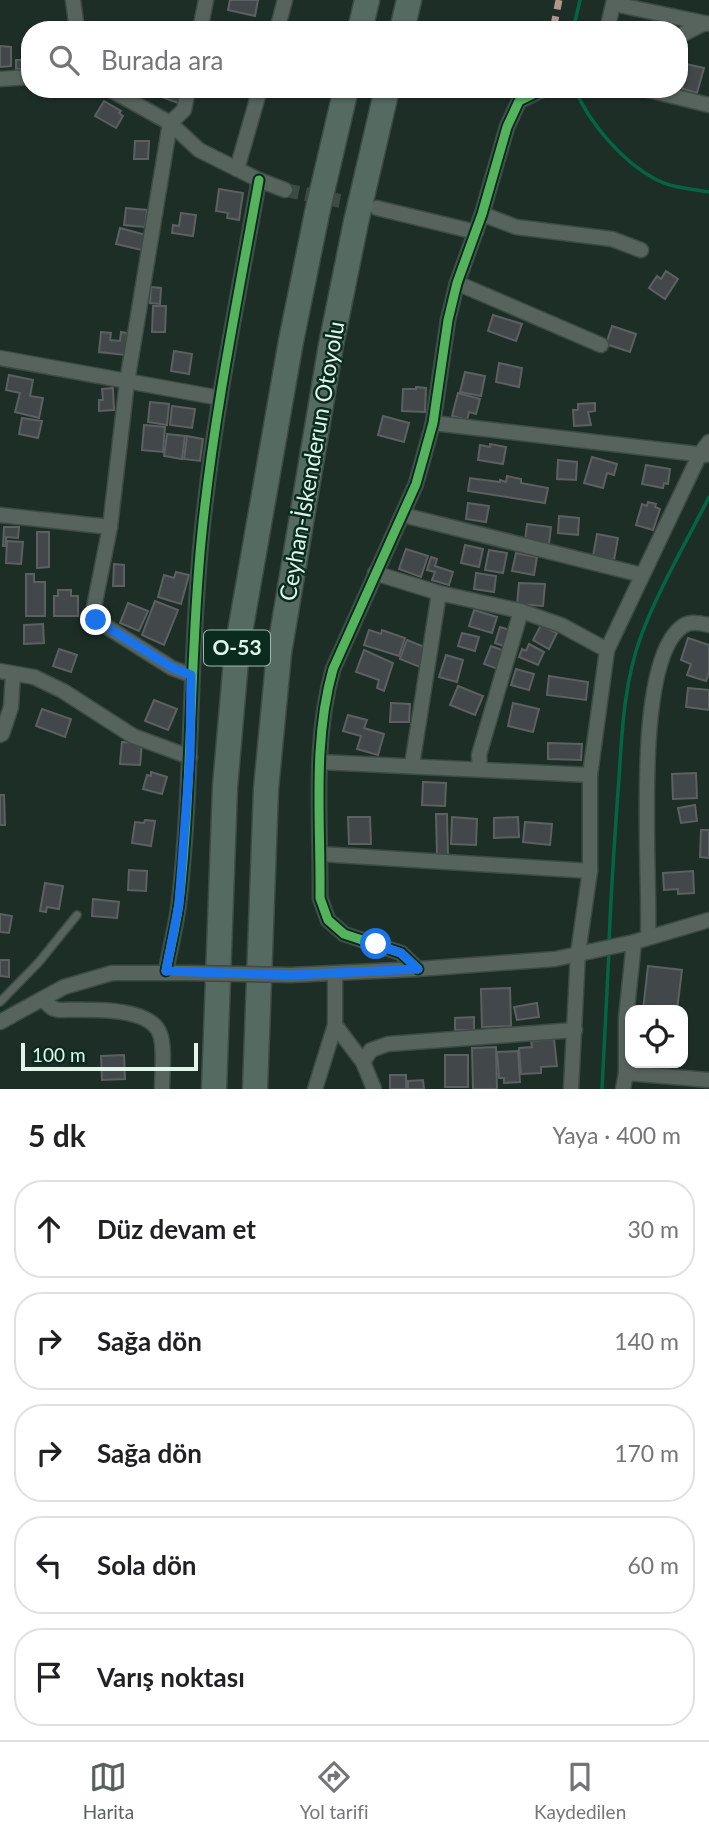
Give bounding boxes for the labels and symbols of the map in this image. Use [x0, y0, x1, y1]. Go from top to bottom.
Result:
street label: Ceyhan-İskenderun Otoyolu [273, 319, 349, 603]
route end [80, 604, 111, 635]
road number: O-53 [204, 630, 270, 666]
route start [360, 928, 391, 959]
scale bar [21, 1040, 198, 1072]

